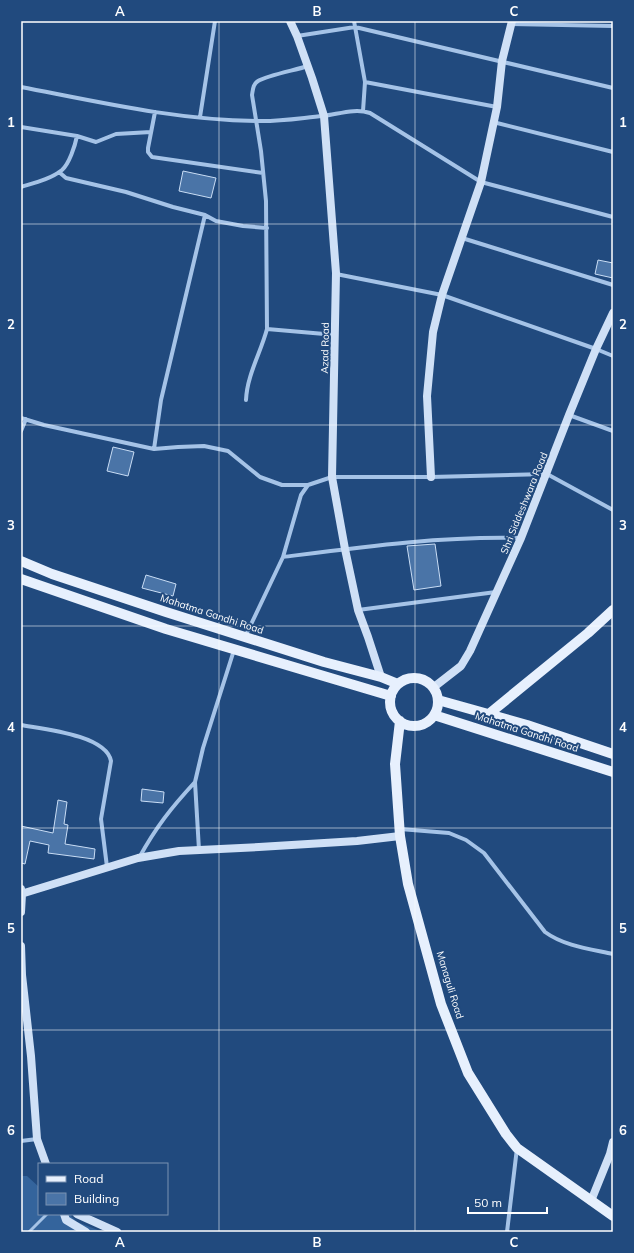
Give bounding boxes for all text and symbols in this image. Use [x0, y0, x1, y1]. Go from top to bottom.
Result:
text: A [115, 3, 125, 19]
text: B [313, 3, 322, 19]
text: C [510, 3, 519, 19]
text: 1 [7, 114, 15, 130]
text: 1 [619, 114, 627, 130]
text: 2 [7, 316, 15, 332]
text: 2 [619, 316, 627, 332]
street label: Azad Road [318, 322, 332, 374]
street label: Shri Siddeshwara Road [498, 450, 550, 556]
text: 3 [7, 517, 15, 533]
text: 3 [619, 517, 627, 533]
street label: Mahatma Gandhi Road [159, 591, 265, 637]
street label: Mahatma Gandhi Road [474, 709, 580, 755]
text: 4 [7, 719, 15, 735]
text: 4 [619, 719, 627, 735]
text: 5 [7, 920, 15, 936]
text: 5 [619, 920, 627, 936]
street label: Managuli Road [434, 950, 466, 1020]
text: 6 [7, 1122, 15, 1138]
text: 6 [619, 1122, 627, 1138]
legend [38, 1163, 168, 1215]
text: Road [74, 1171, 103, 1186]
scale bar [468, 1189, 547, 1215]
text: Building [74, 1191, 119, 1206]
text: 50 m [474, 1195, 502, 1210]
text: A [115, 1234, 125, 1250]
text: B [313, 1234, 322, 1250]
text: C [510, 1234, 519, 1250]

